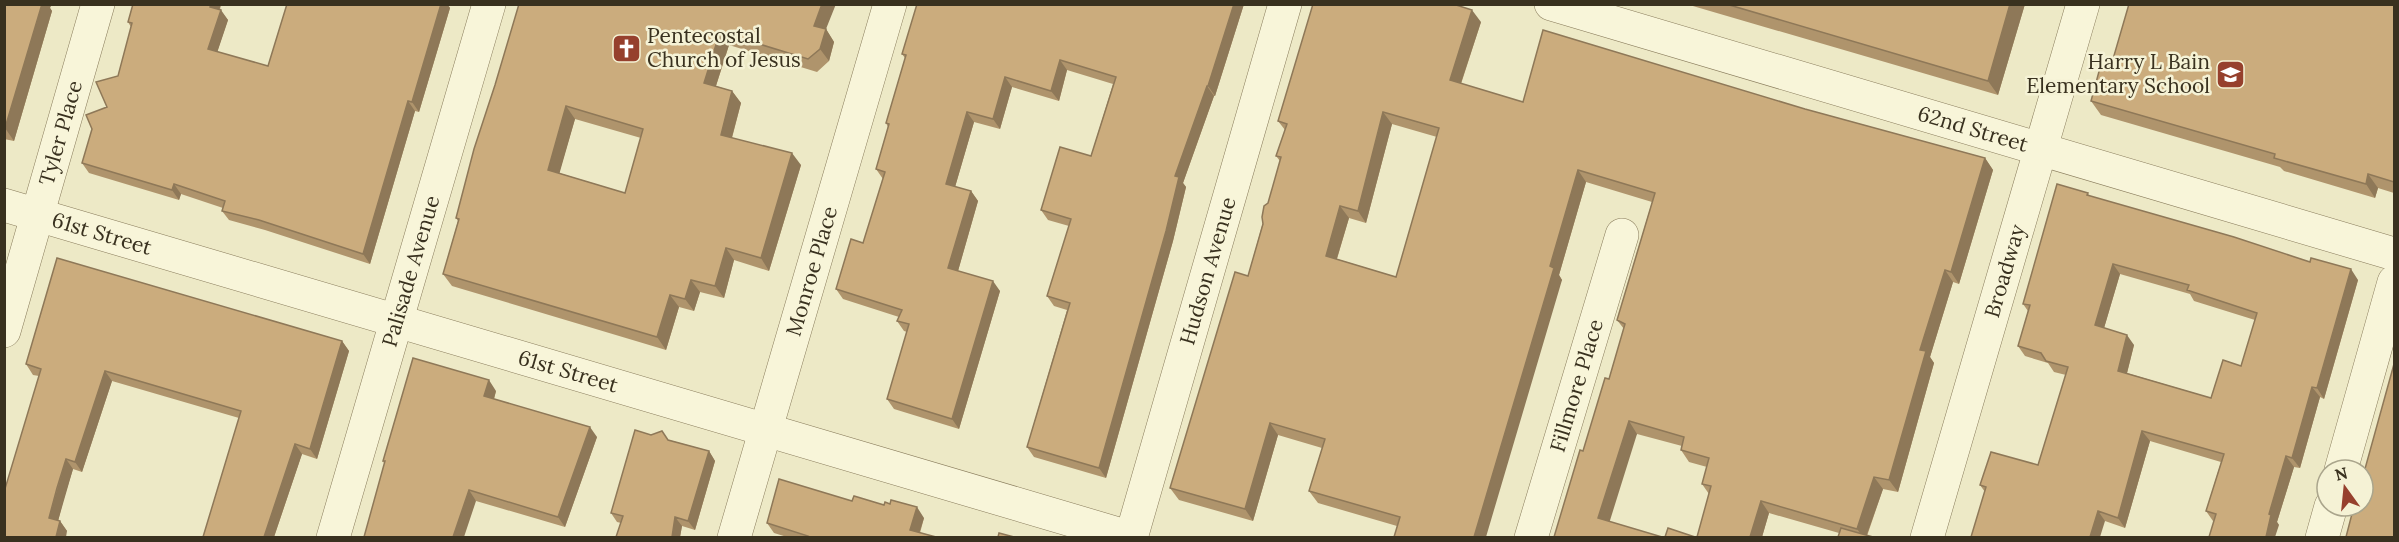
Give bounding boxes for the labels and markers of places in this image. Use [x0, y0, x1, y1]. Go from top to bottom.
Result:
place label: Pentecostal Church of Jesus [647, 22, 801, 73]
church icon: Pentecostal Church of Jesus [610, 32, 642, 64]
place label: Harry L Bain Elementary School [2026, 48, 2210, 99]
school or university icon: Harry L Bain Elementary School [2215, 58, 2247, 90]

